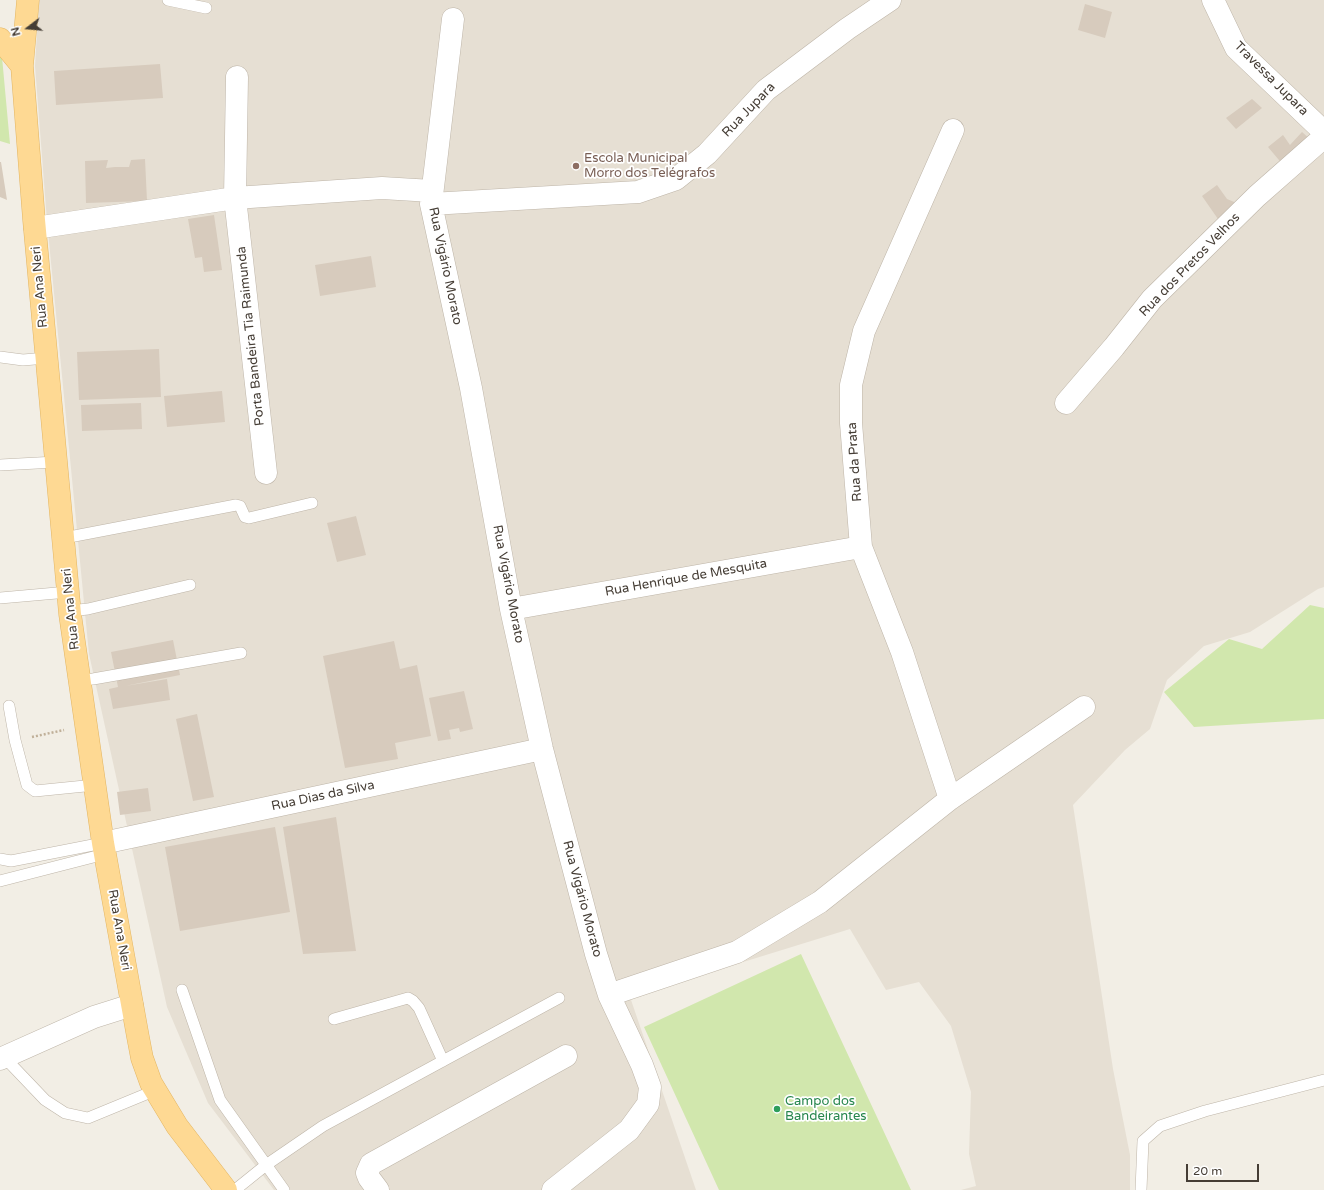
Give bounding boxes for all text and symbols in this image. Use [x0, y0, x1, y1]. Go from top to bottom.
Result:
north arrow [8, 8, 48, 48]
text: N [9, 25, 23, 37]
street label: Travessa Jupara [1231, 39, 1311, 119]
street label: Rua Jupara [719, 80, 779, 140]
place label: Escola Municipal Morro dos Telégrafos [584, 151, 715, 182]
marker: Escola Municipal Morro dos Telégrafos [571, 161, 581, 171]
street label: Rua Vigário Morato [425, 206, 465, 326]
street label: Rua dos Pretos Velhos [1137, 210, 1243, 320]
street label: Porta Bandeira Tia Raimunda [234, 245, 268, 427]
street label: Rua Ana Neri [29, 246, 51, 328]
street label: Rua da Prata [844, 422, 866, 502]
street label: Rua Vigário Morato [489, 524, 527, 644]
street label: Rua Henrique de Mesquita [604, 556, 768, 600]
street label: Rua Ana Neri [59, 567, 83, 651]
street label: Rua Dias da Silva [270, 777, 376, 815]
street label: Rua Vigário Morato [559, 839, 605, 959]
street label: Rua Ana Neri [104, 888, 134, 972]
place label: Campo dos Bandeirantes [785, 1094, 867, 1125]
marker: Campo dos Bandeirantes [772, 1104, 782, 1114]
scale bar [1188, 1156, 1261, 1182]
text: 20 m [1193, 1164, 1222, 1178]

